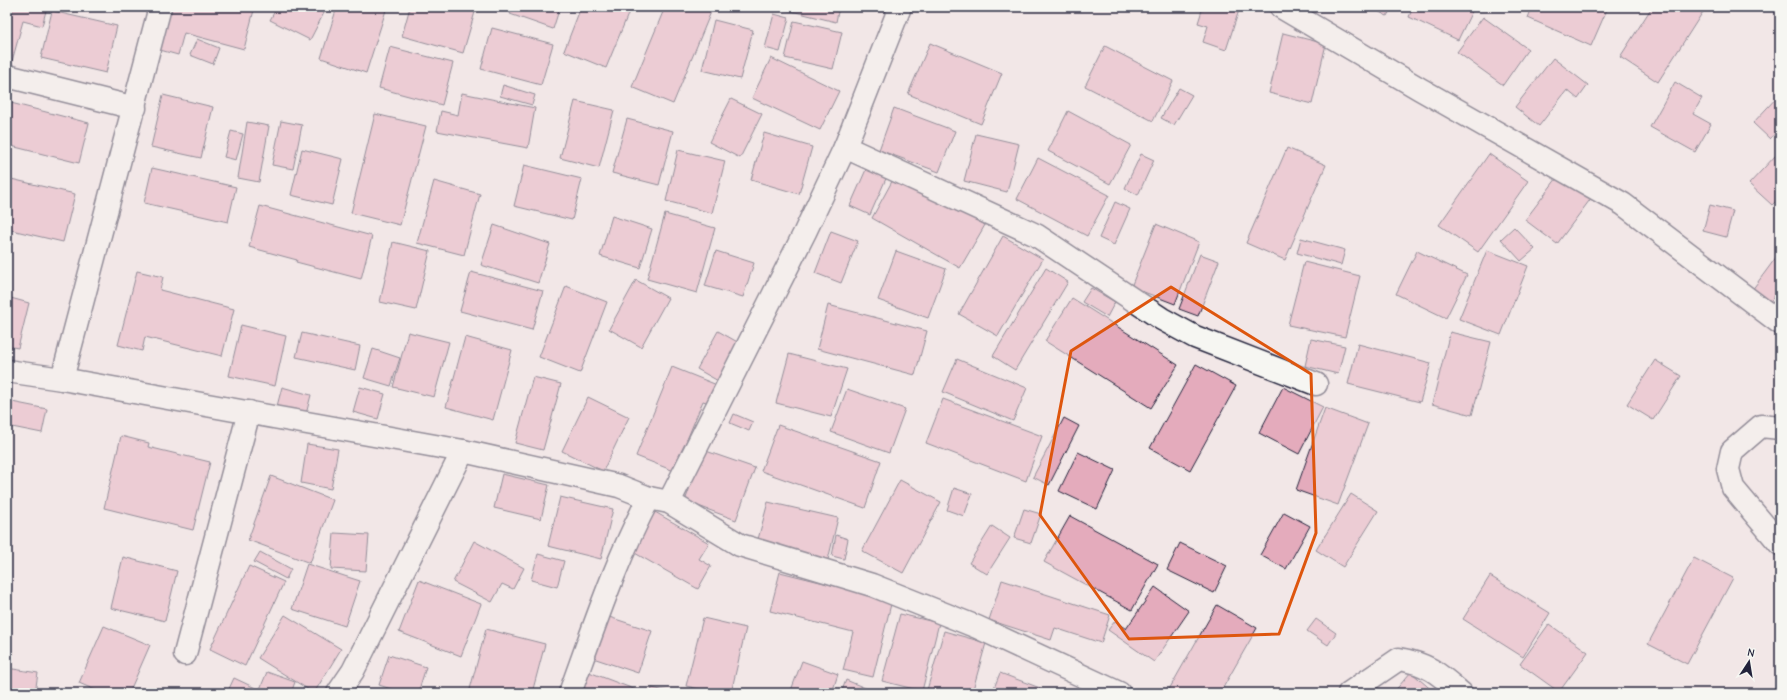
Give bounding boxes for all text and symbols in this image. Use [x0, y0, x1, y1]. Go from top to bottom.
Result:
north arrow [1729, 642, 1769, 682]
text: N [1746, 646, 1756, 660]

